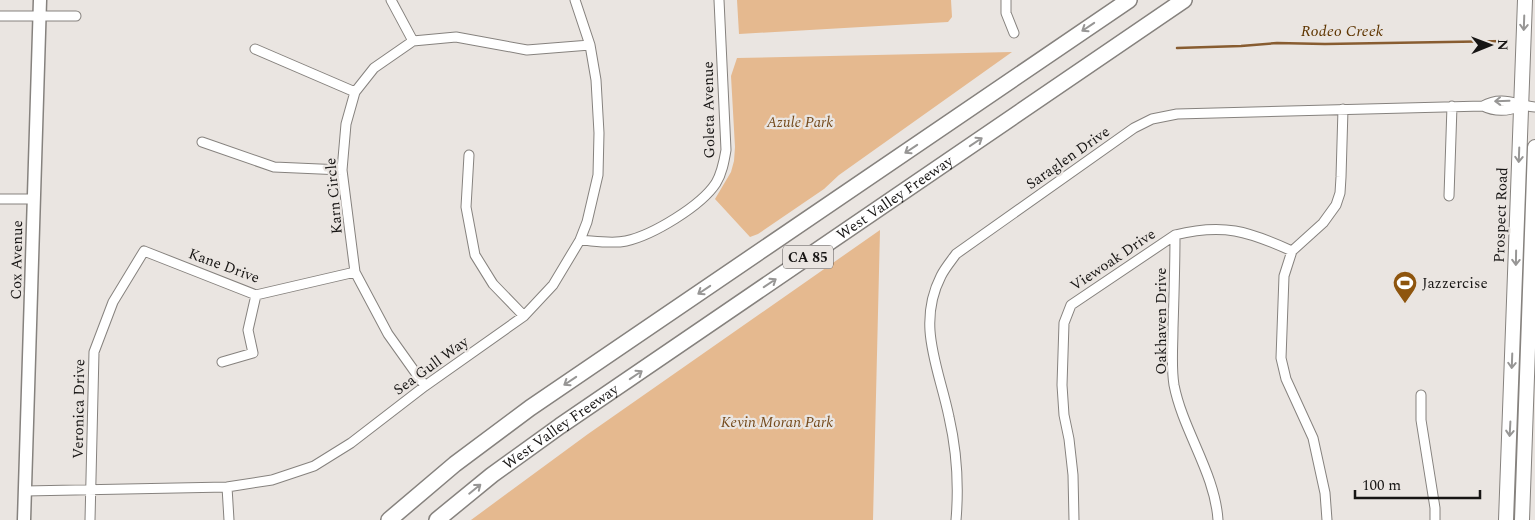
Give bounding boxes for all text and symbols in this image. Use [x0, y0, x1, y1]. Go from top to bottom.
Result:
one-way arrow [1519, 14, 1529, 31]
water label: Rodeo Creek [1301, 19, 1384, 43]
north arrow [1465, 20, 1515, 70]
one-way arrow [1082, 23, 1096, 33]
text: N [1492, 39, 1513, 51]
street label: Goleta Avenue [697, 61, 721, 159]
one-way arrow [1494, 96, 1510, 106]
park label: Azule Park [766, 111, 833, 134]
street label: Saraglen Drive [1021, 121, 1115, 195]
one-way arrow [969, 137, 983, 147]
one-way arrow [904, 144, 918, 154]
one-way arrow [1514, 146, 1524, 162]
street label: West Valley Freeway [832, 149, 958, 246]
street label: Karn Circle [319, 157, 349, 235]
street label: Prospect Road [1488, 167, 1514, 263]
street label: Cox Avenue [5, 220, 29, 300]
street label: Viewoak Drive [1066, 223, 1160, 297]
street label: Kane Drive [185, 242, 263, 290]
road number: CA 85 [783, 246, 833, 268]
one-way arrow [1511, 250, 1521, 266]
street label: Oakhaven Drive [1150, 267, 1173, 375]
sports icon: Jazzercise [1392, 270, 1418, 304]
place label: Jazzercise [1422, 272, 1488, 295]
one-way arrow [763, 278, 777, 288]
one-way arrow [698, 285, 712, 295]
street label: Sea Gull Way [389, 330, 474, 401]
one-way arrow [1508, 353, 1517, 369]
street label: Veronica Drive [67, 359, 91, 459]
one-way arrow [628, 369, 642, 379]
one-way arrow [563, 376, 577, 387]
street label: West Valley Freeway [498, 377, 624, 475]
park label: Kevin Moran Park [721, 411, 833, 434]
one-way arrow [1505, 421, 1514, 437]
scale bar [1355, 468, 1480, 500]
text: 100 m [1362, 474, 1401, 497]
one-way arrow [468, 483, 481, 494]

